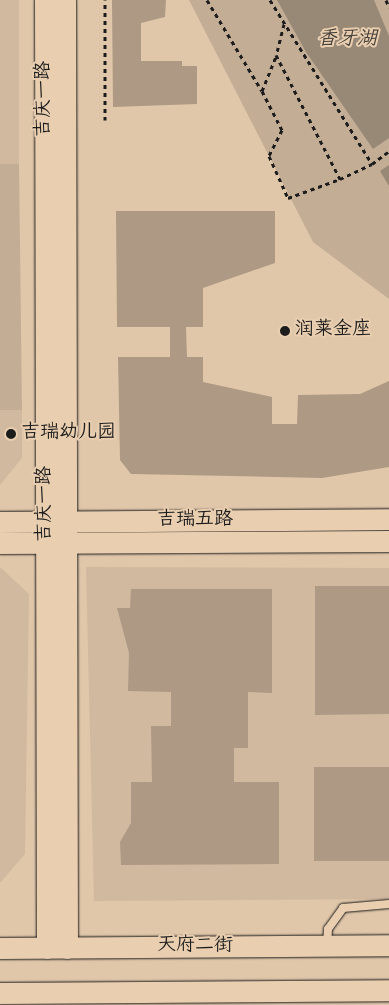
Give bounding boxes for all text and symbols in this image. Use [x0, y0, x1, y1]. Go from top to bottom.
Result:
water label: 香牙湖 [317, 28, 377, 52]
street label: 吉庆一路 [34, 61, 56, 137]
place label: 润莱金座 [295, 320, 371, 342]
marker: 润莱金座 [279, 325, 291, 337]
place label: 吉瑞幼儿园 [21, 423, 116, 445]
marker: 吉瑞幼儿园 [5, 428, 17, 440]
street label: 吉庆一路 [35, 466, 57, 542]
street label: 吉瑞五路 [157, 510, 233, 532]
street label: 天府二街 [157, 936, 233, 958]

